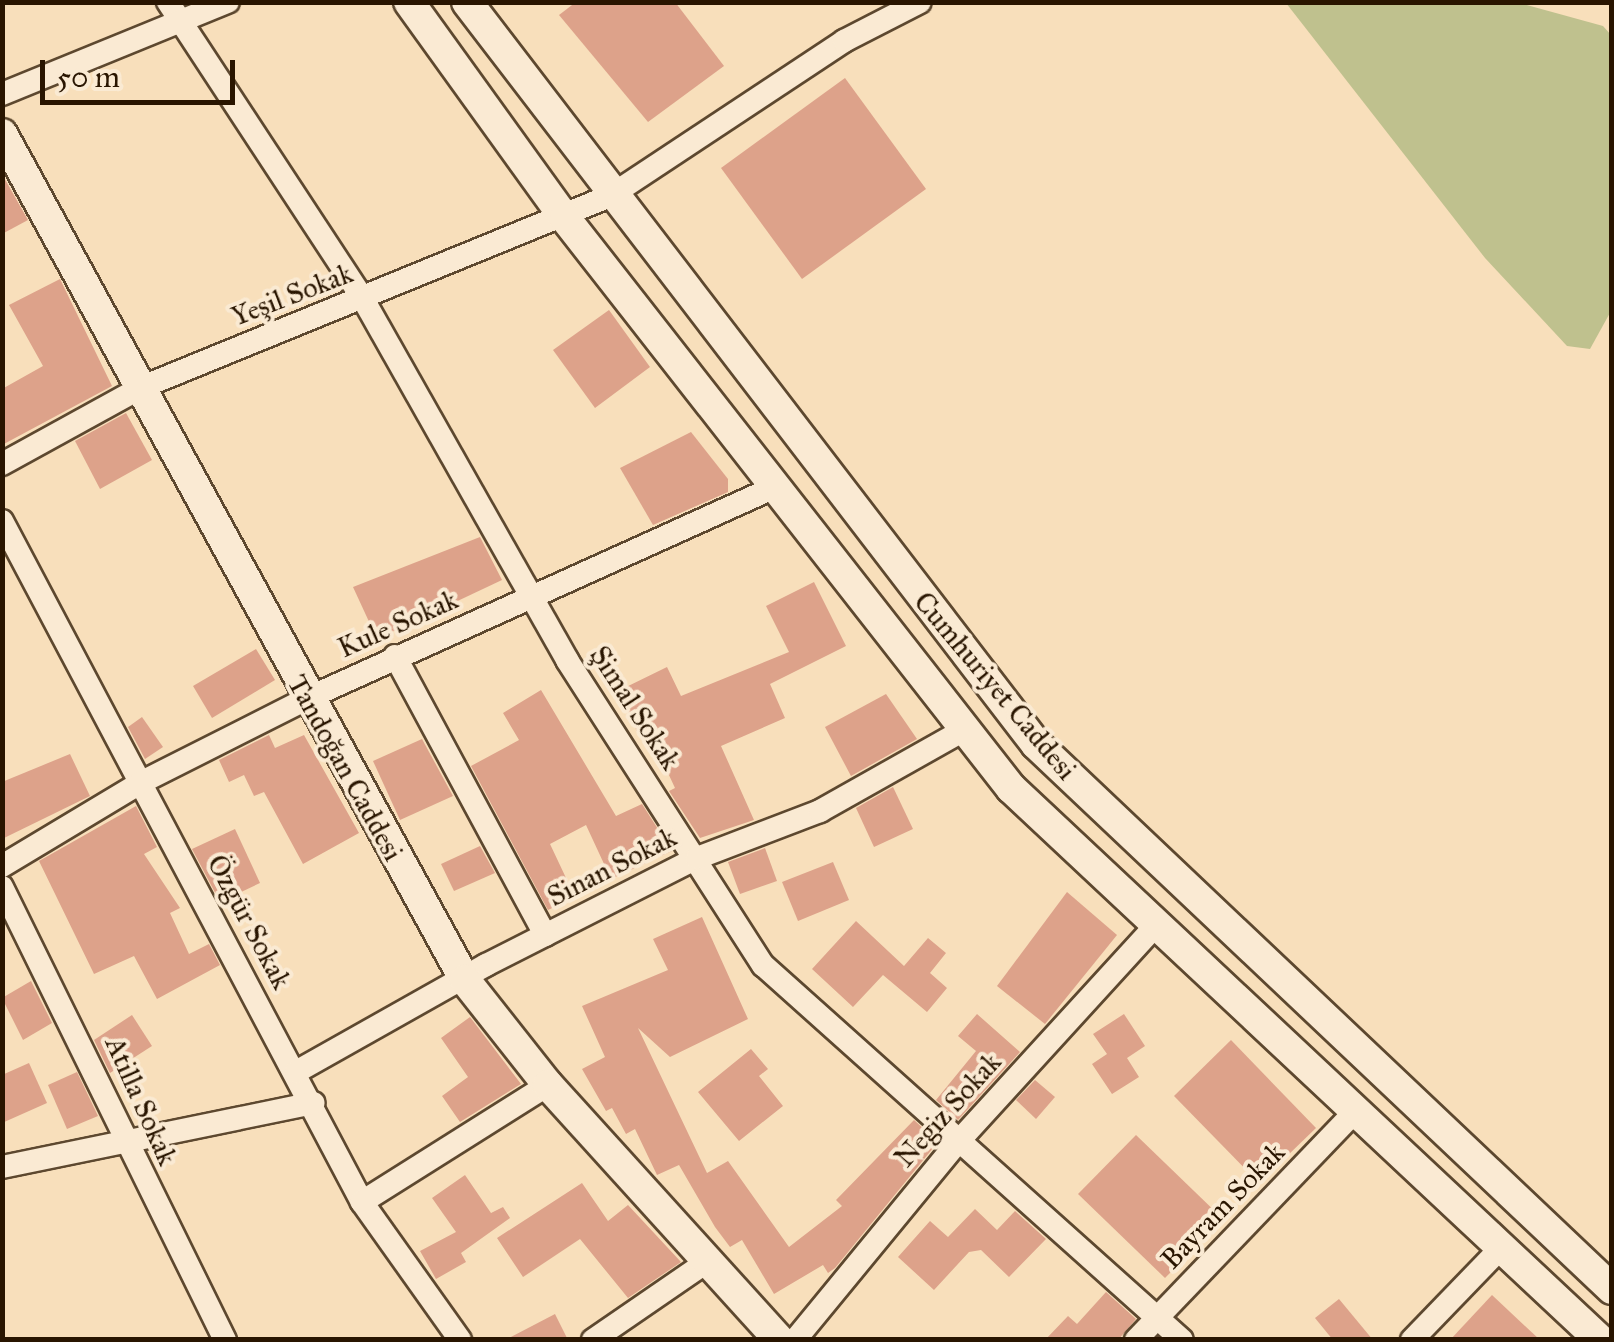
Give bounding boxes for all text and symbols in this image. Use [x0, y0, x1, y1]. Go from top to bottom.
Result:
scale bar [45, 40, 240, 102]
text: 50 m [57, 59, 120, 95]
street label: Yeşil Sokak [227, 257, 357, 333]
street label: Kule Sokak [333, 583, 463, 665]
street label: Cumhuriyet Caddesi [907, 585, 1083, 787]
street label: Şimal Sokak [583, 640, 687, 776]
street label: Tandoğan Caddesi [280, 669, 410, 867]
street label: Sinan Sokak [542, 820, 682, 914]
street label: Özgür Sokak [200, 849, 298, 995]
street label: Atilla Sokak [98, 1031, 184, 1171]
street label: Negiz Sokak [888, 1046, 1008, 1174]
street label: Bayram Sokak [1154, 1136, 1292, 1276]

